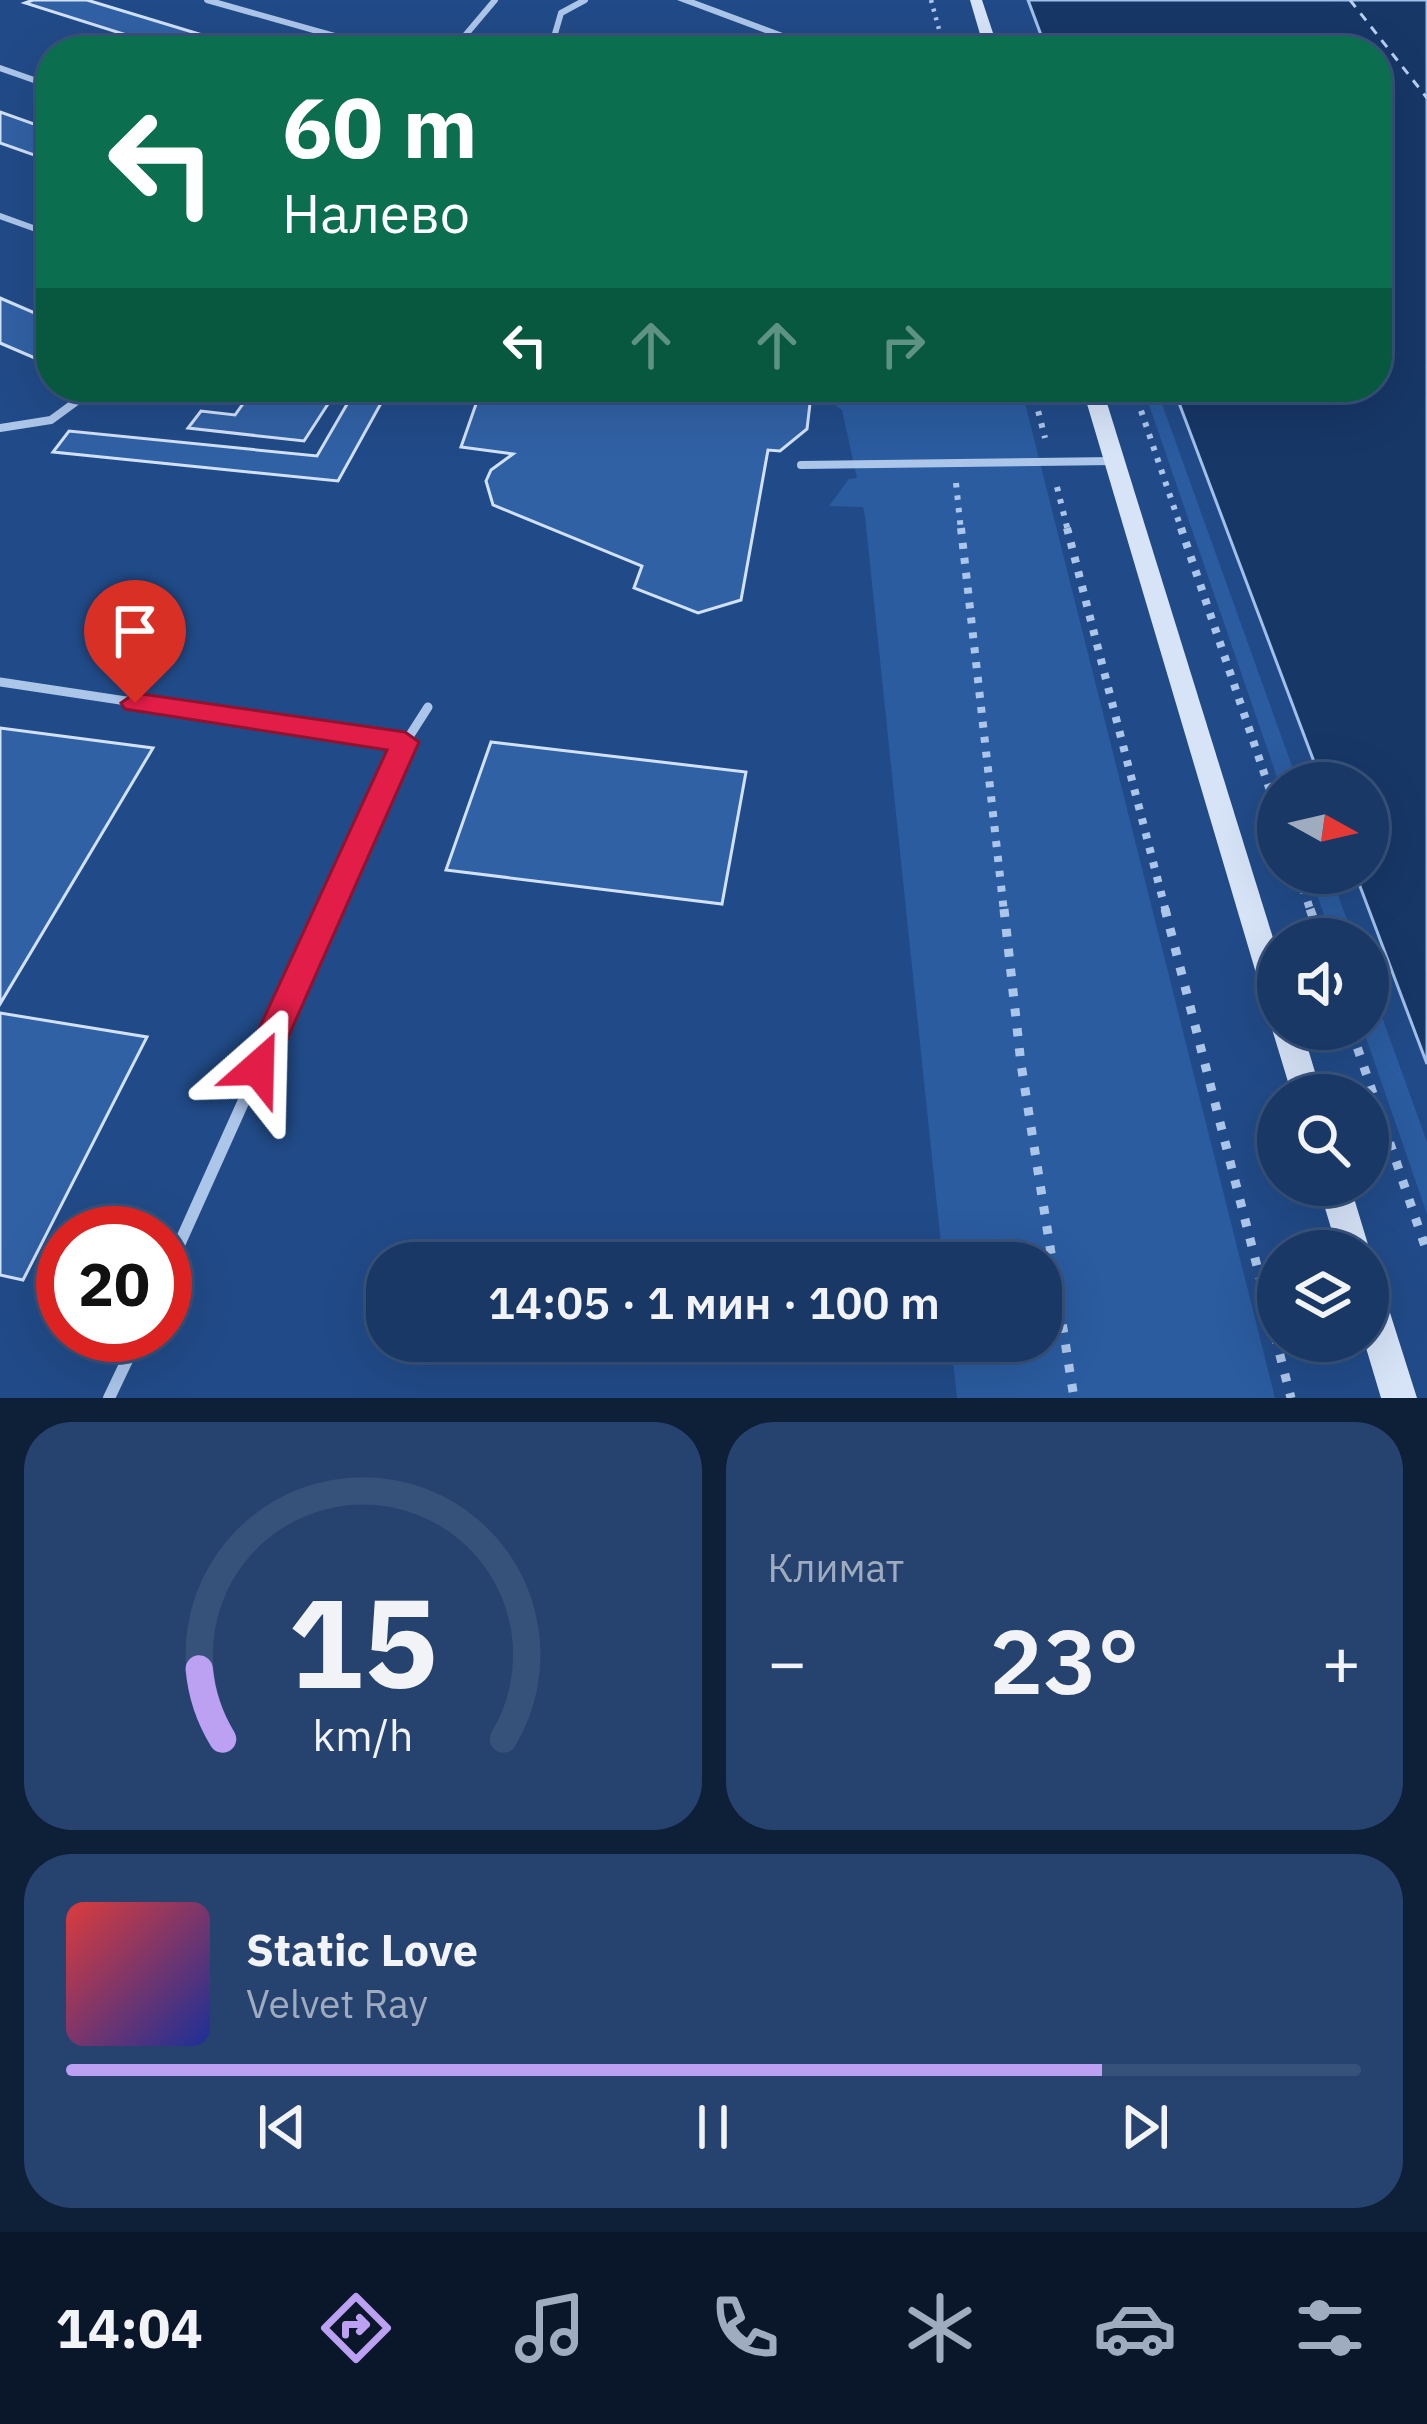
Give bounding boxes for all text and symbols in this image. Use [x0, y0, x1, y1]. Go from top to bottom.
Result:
text: 60 m [282, 72, 478, 181]
icon: left [84, 84, 240, 240]
text: Налево [282, 178, 470, 248]
icon: left [492, 312, 558, 378]
icon: ahead [618, 312, 684, 378]
icon: ahead [744, 312, 810, 378]
icon: right [870, 312, 936, 378]
pin [84, 580, 186, 703]
icon: arrive [102, 598, 168, 664]
north arrow [1257, 762, 1389, 894]
map controls [1257, 762, 1389, 1362]
button: sound [1257, 918, 1389, 1050]
position arrow [195, 1005, 321, 1131]
button: search [1257, 1074, 1389, 1206]
speed limit sign: 20 [36, 1206, 192, 1362]
button: layers [1257, 1230, 1389, 1362]
text: 14:05 · 1 мин · 100 m [488, 1273, 940, 1331]
text: Климат [768, 1542, 904, 1593]
text: 15 [288, 1560, 438, 1722]
text: 23° [989, 1602, 1139, 1719]
text: − [768, 1618, 807, 1704]
text: + [1321, 1618, 1361, 1704]
text: km/h [312, 1707, 413, 1763]
text: Static Love [246, 1920, 478, 1978]
text: Velvet Ray [246, 1978, 428, 2029]
icon: previous [249, 2094, 315, 2160]
icon: pause [680, 2094, 746, 2160]
icon: next [1112, 2094, 1178, 2160]
icon: directions [314, 2286, 398, 2370]
icon: music [508, 2286, 592, 2370]
icon: phone [703, 2286, 787, 2370]
icon: climate [898, 2286, 982, 2370]
icon: car [1093, 2286, 1177, 2370]
icon: filters [1288, 2286, 1372, 2370]
text: 14:04 [55, 2293, 203, 2363]

